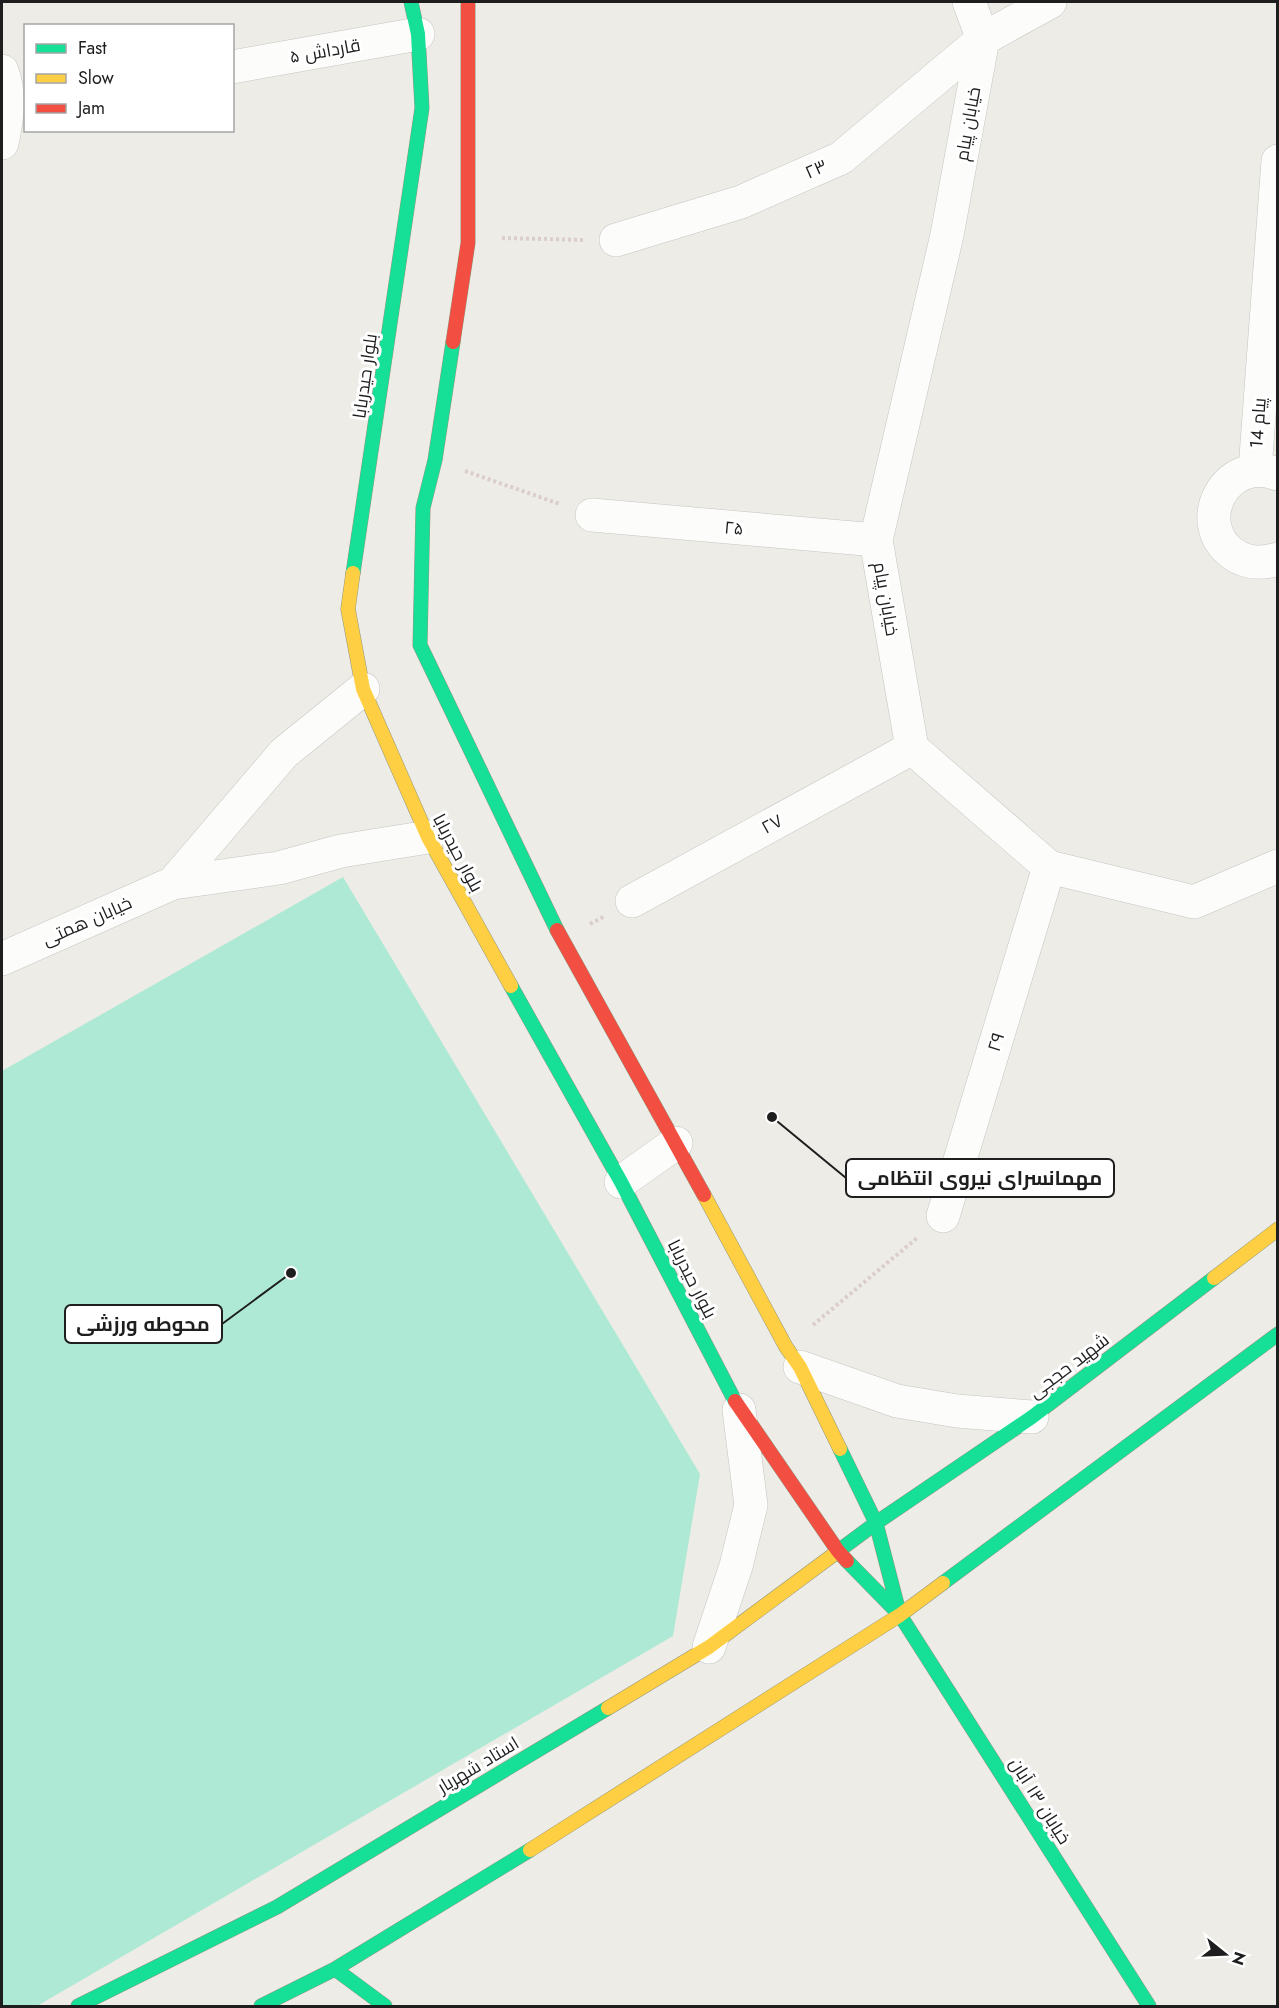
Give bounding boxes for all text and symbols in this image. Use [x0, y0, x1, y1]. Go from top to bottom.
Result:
legend [24, 24, 234, 132]
street label: ۵ قارداش [288, 32, 362, 70]
text: Fast [78, 35, 107, 61]
text: Slow [78, 65, 115, 91]
street label: خیابان پیام [949, 85, 987, 163]
text: Jam [76, 95, 105, 121]
street label: ۲۳ [801, 153, 831, 185]
street label: بلوار حیدربابا [346, 332, 384, 420]
street label: پیام 14 [1243, 397, 1273, 449]
street label: ۲۵ [723, 514, 745, 542]
street label: خیابان پیام [867, 560, 905, 638]
street label: ۲۷ [757, 808, 787, 840]
street label: بلوار حیدربابا [426, 809, 490, 897]
street label: خیابان همتی [38, 890, 136, 952]
street label: ۲۹ [981, 1029, 1011, 1055]
callout: مهمانسرای نیروی انتظامی [846, 1159, 1114, 1197]
text: مهمانسرای نیروی انتظامی [858, 1164, 1102, 1193]
street label: بلوار حیدربابا [661, 1235, 723, 1323]
callout: محوطه ورزشی [65, 1305, 222, 1343]
text: محوطه ورزشی [76, 1310, 210, 1339]
street label: شهید حججی [1023, 1327, 1115, 1405]
street label: استاد شهریار [431, 1730, 524, 1800]
street label: خیابان ۱۳ آبان [1003, 1752, 1077, 1850]
north arrow [1195, 1924, 1255, 1984]
text: N [1226, 1949, 1252, 1968]

